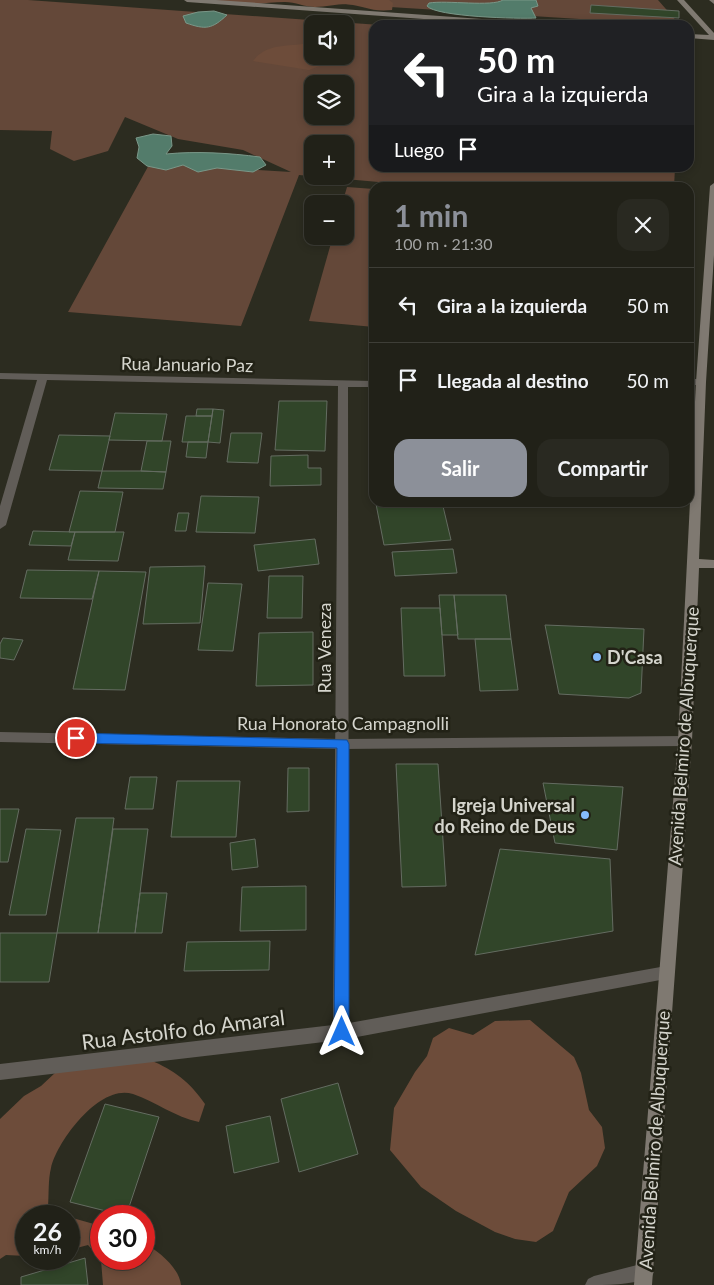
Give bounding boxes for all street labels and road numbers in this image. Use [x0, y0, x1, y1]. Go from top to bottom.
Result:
street label: Rua Januario Paz [121, 352, 253, 376]
street label: Rua Veneza [313, 603, 335, 693]
street label: Avenida Belmiro de Albuquerque [663, 606, 703, 866]
street label: Rua Honorato Campagnolli [237, 712, 449, 734]
street label: Rua Astolfo do Amaral [80, 1004, 286, 1054]
street label: Avenida Belmiro de Albuquerque [634, 1010, 674, 1270]

